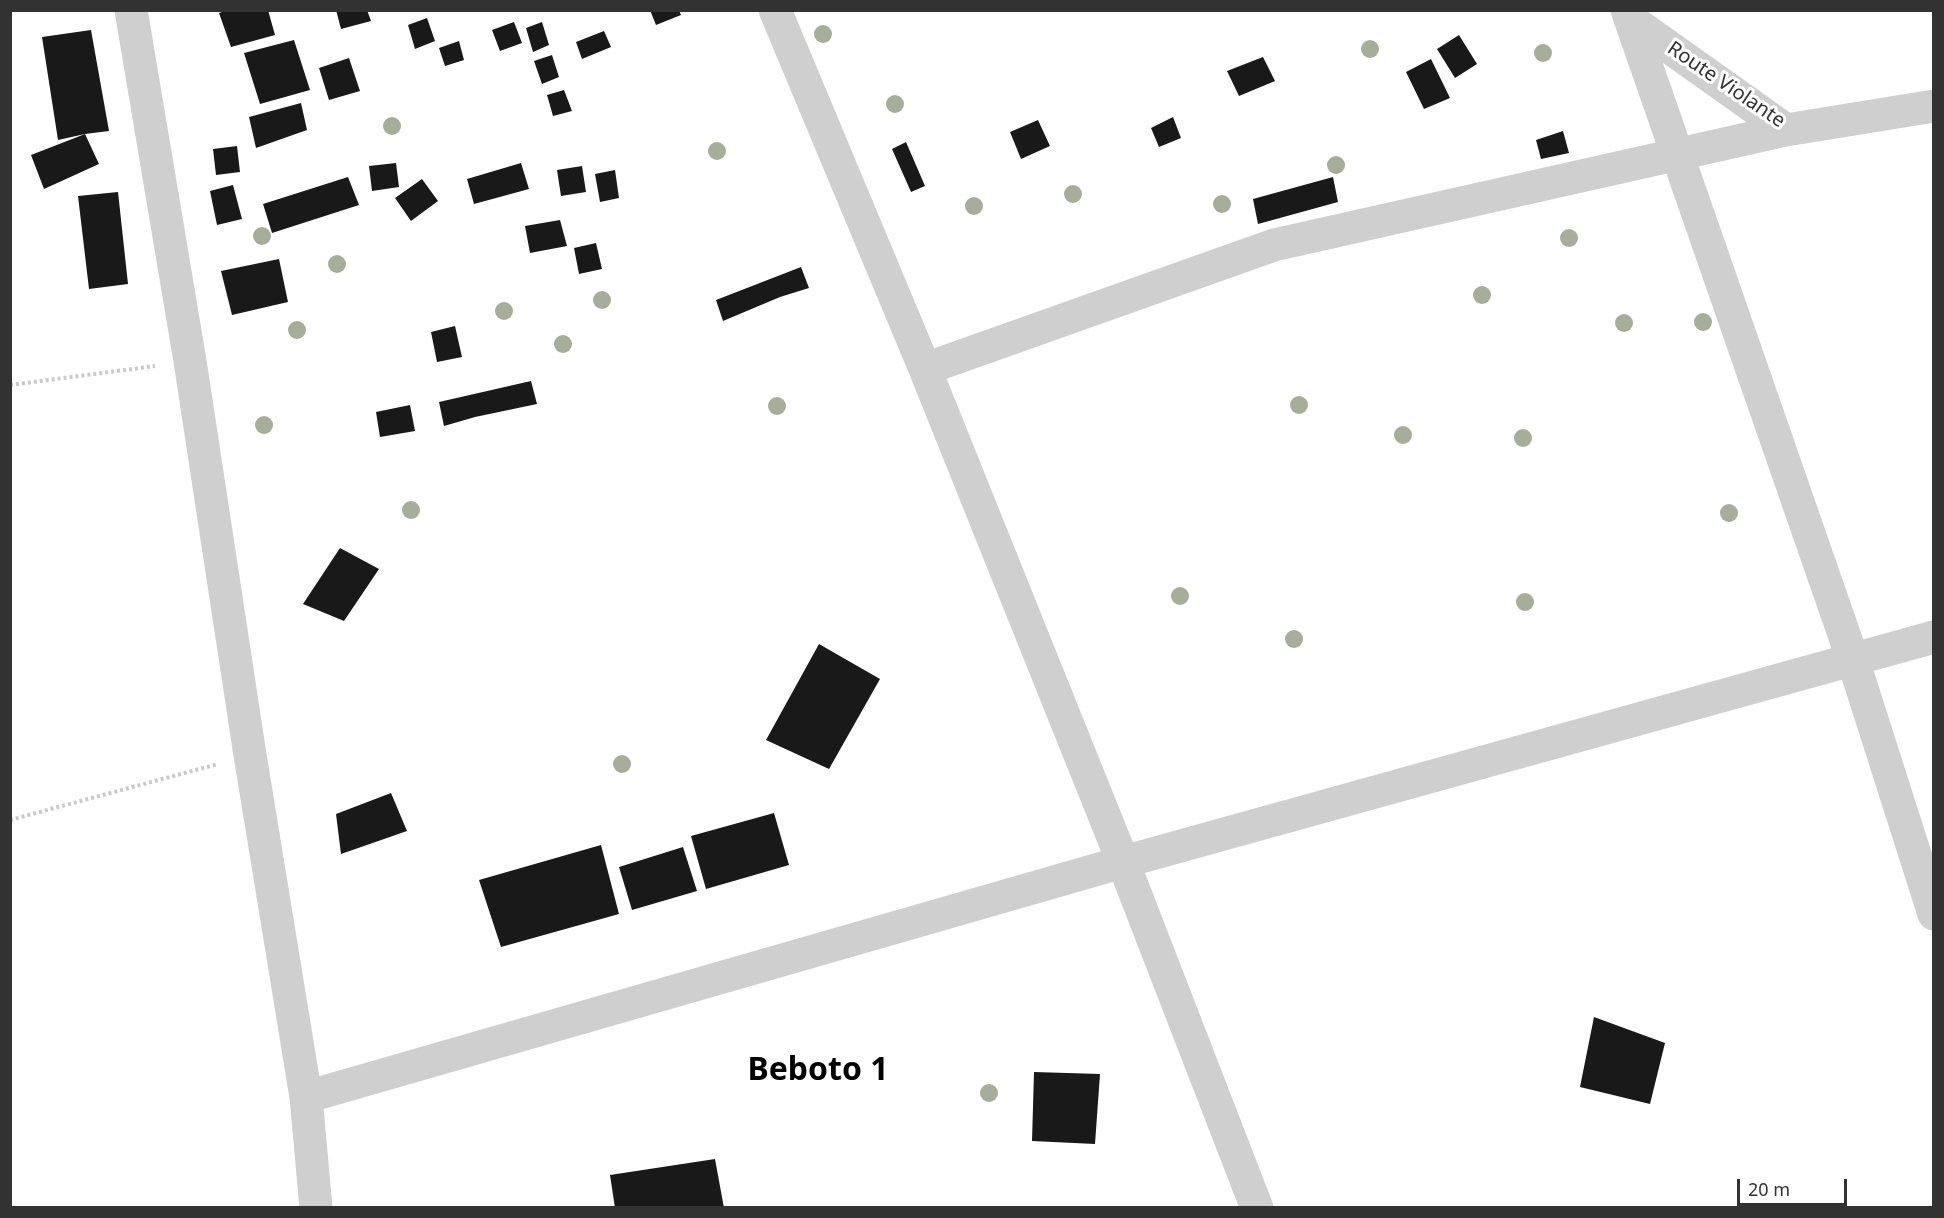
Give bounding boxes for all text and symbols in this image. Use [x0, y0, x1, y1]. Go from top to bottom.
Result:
street label: Route Violante [1662, 37, 1790, 133]
district label: Beboto 1 [747, 1052, 889, 1090]
scale bar [1740, 1167, 1850, 1205]
text: 20 m [1748, 1177, 1790, 1201]

